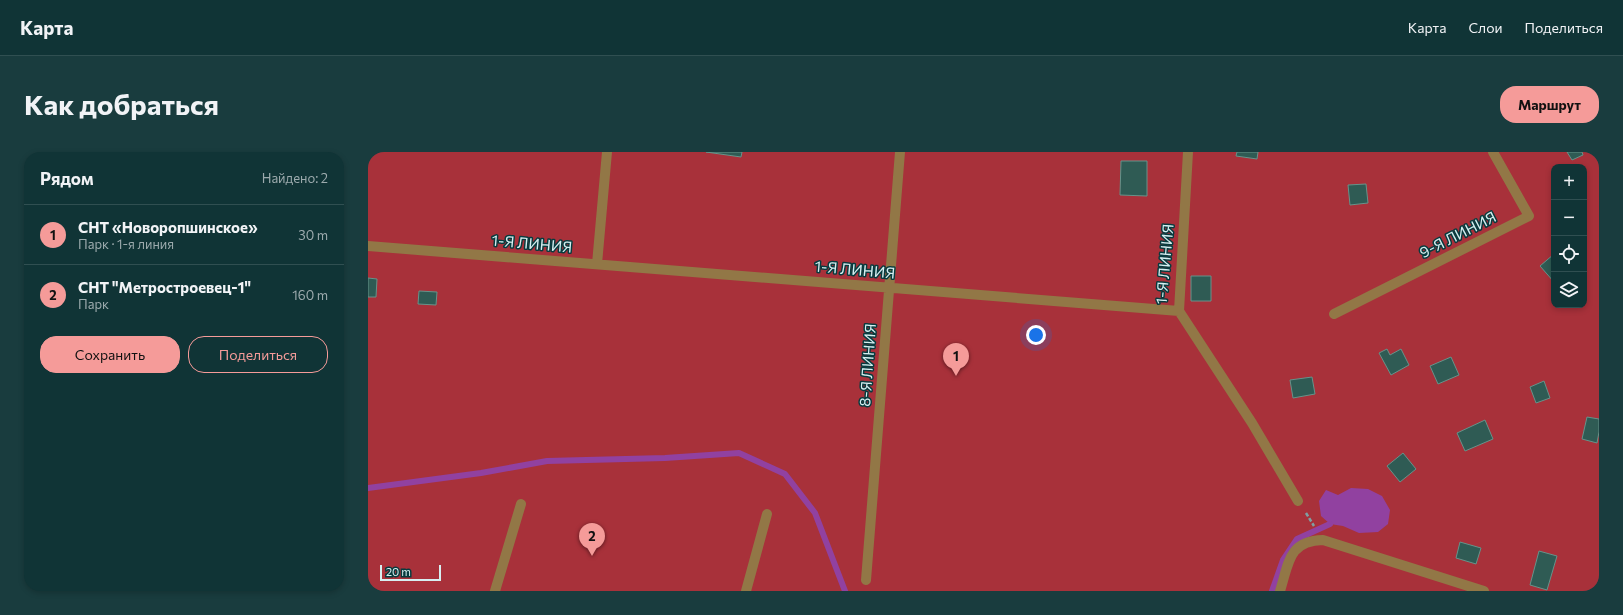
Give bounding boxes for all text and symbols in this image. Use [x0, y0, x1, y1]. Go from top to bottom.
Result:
text: Карта [20, 16, 73, 39]
text: Карта [1408, 19, 1446, 36]
text: Слои [1468, 19, 1503, 36]
text: Поделиться [1525, 19, 1603, 36]
button: Маршрут [1500, 86, 1599, 123]
text: Как добраться [24, 87, 219, 121]
map controls [1551, 164, 1587, 308]
button: + [1551, 164, 1587, 200]
text: Рядом [40, 168, 94, 189]
text: Найдено: 2 [262, 170, 328, 186]
button: − [1551, 200, 1587, 236]
street label: 9-Я ЛИНИЯ [1416, 207, 1499, 261]
text: СНТ «Новоропшинское» [78, 218, 258, 236]
street label: 1-Я ЛИНИЯ [1152, 223, 1176, 305]
text: 1 [50, 227, 56, 243]
text: 30 m [298, 227, 328, 243]
street label: 1-Я ЛИНИЯ [491, 231, 573, 255]
text: Парк · 1-я линия [78, 236, 174, 252]
button: locate [1551, 236, 1587, 272]
street label: 1-Я ЛИНИЯ [814, 257, 896, 281]
button: layers [1551, 272, 1587, 308]
text: СНТ "Метростроевец-1" [78, 278, 251, 296]
text: 2 [49, 287, 57, 303]
text: 160 m [292, 287, 328, 303]
text: Парк [78, 296, 109, 312]
street label: 8-Я ЛИНИЯ [855, 323, 879, 407]
your location [1026, 325, 1046, 345]
button: Сохранить [40, 336, 180, 373]
button: Поделиться [188, 336, 328, 373]
pin: 1 [943, 343, 969, 376]
pin: 2 [579, 523, 605, 556]
scale bar [380, 563, 441, 582]
text: 20 m [386, 565, 411, 578]

